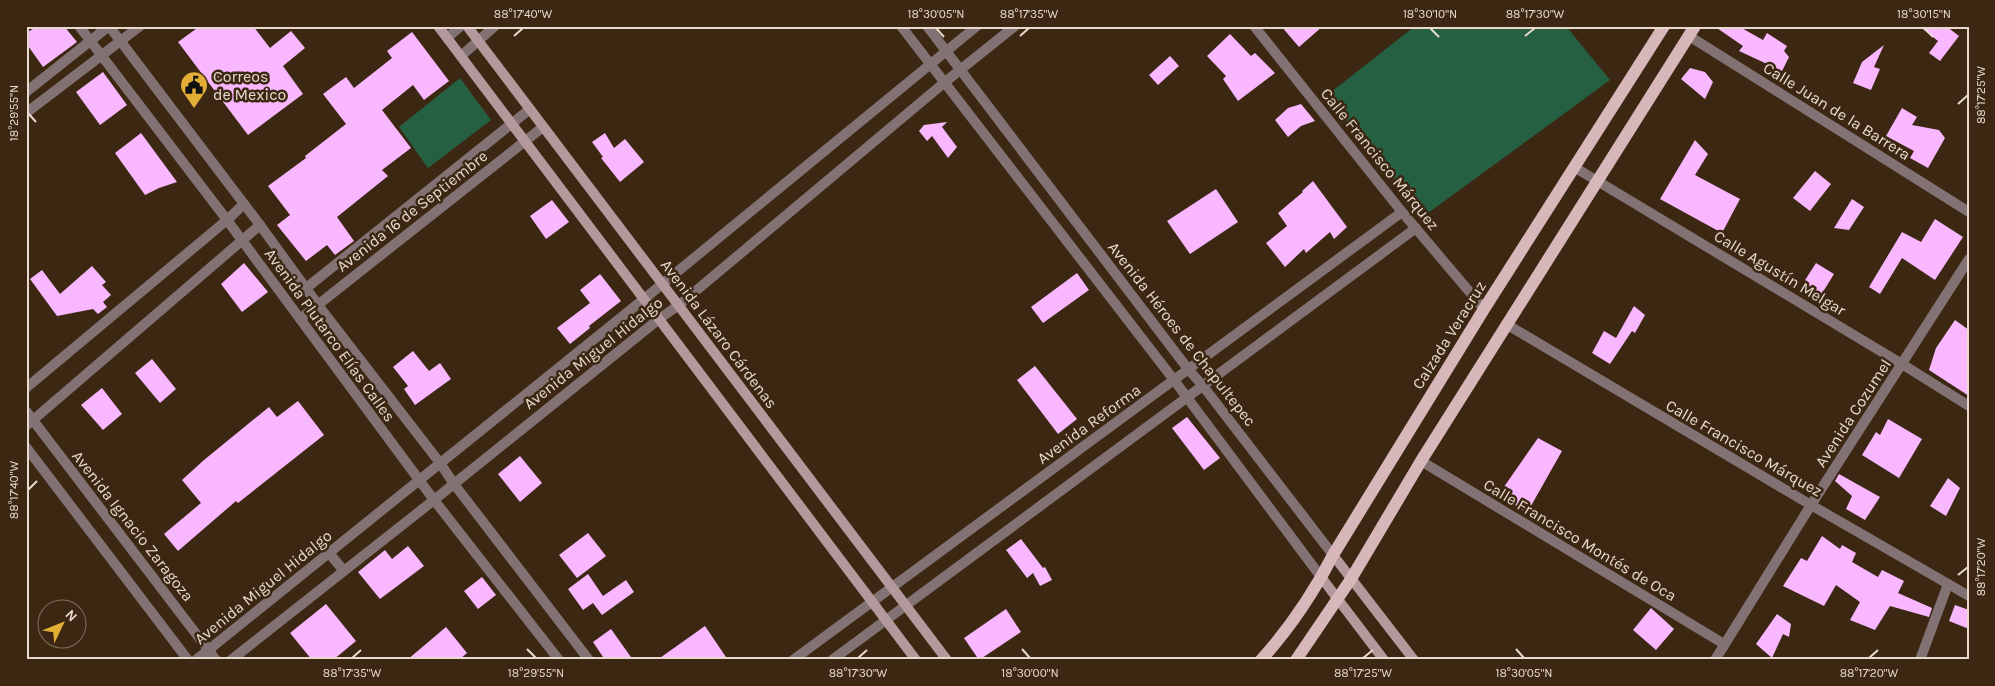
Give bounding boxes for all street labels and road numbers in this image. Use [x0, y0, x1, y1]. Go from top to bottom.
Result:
street label: Calle Juan de la Barrera [1760, 58, 1914, 164]
street label: Calle Francisco Márquez [1317, 84, 1443, 234]
street label: Avenida 16 de Septiembre [333, 146, 491, 276]
street label: Calle Agustín Melgar [1711, 226, 1849, 320]
street label: Avenida Héroes de Chapultepec [1104, 238, 1260, 430]
street label: Avenida Plutarco Elías Calles [261, 245, 399, 425]
street label: Avenida Lázaro Cárdenas [657, 256, 781, 412]
street label: Calzada Veracruz [1408, 277, 1490, 393]
street label: Avenida Miguel Hidalgo [520, 293, 666, 413]
street label: Avenida Cozumel [1811, 355, 1895, 471]
street label: Avenida Reforma [1033, 380, 1145, 468]
street label: Calle Francisco Márquez [1662, 395, 1826, 501]
street label: Avenida Ignacio Zaragoza [68, 447, 198, 605]
street label: Calle Francisco Montés de Oca [1480, 475, 1680, 605]
street label: Avenida Miguel Hidalgo [191, 526, 335, 648]

